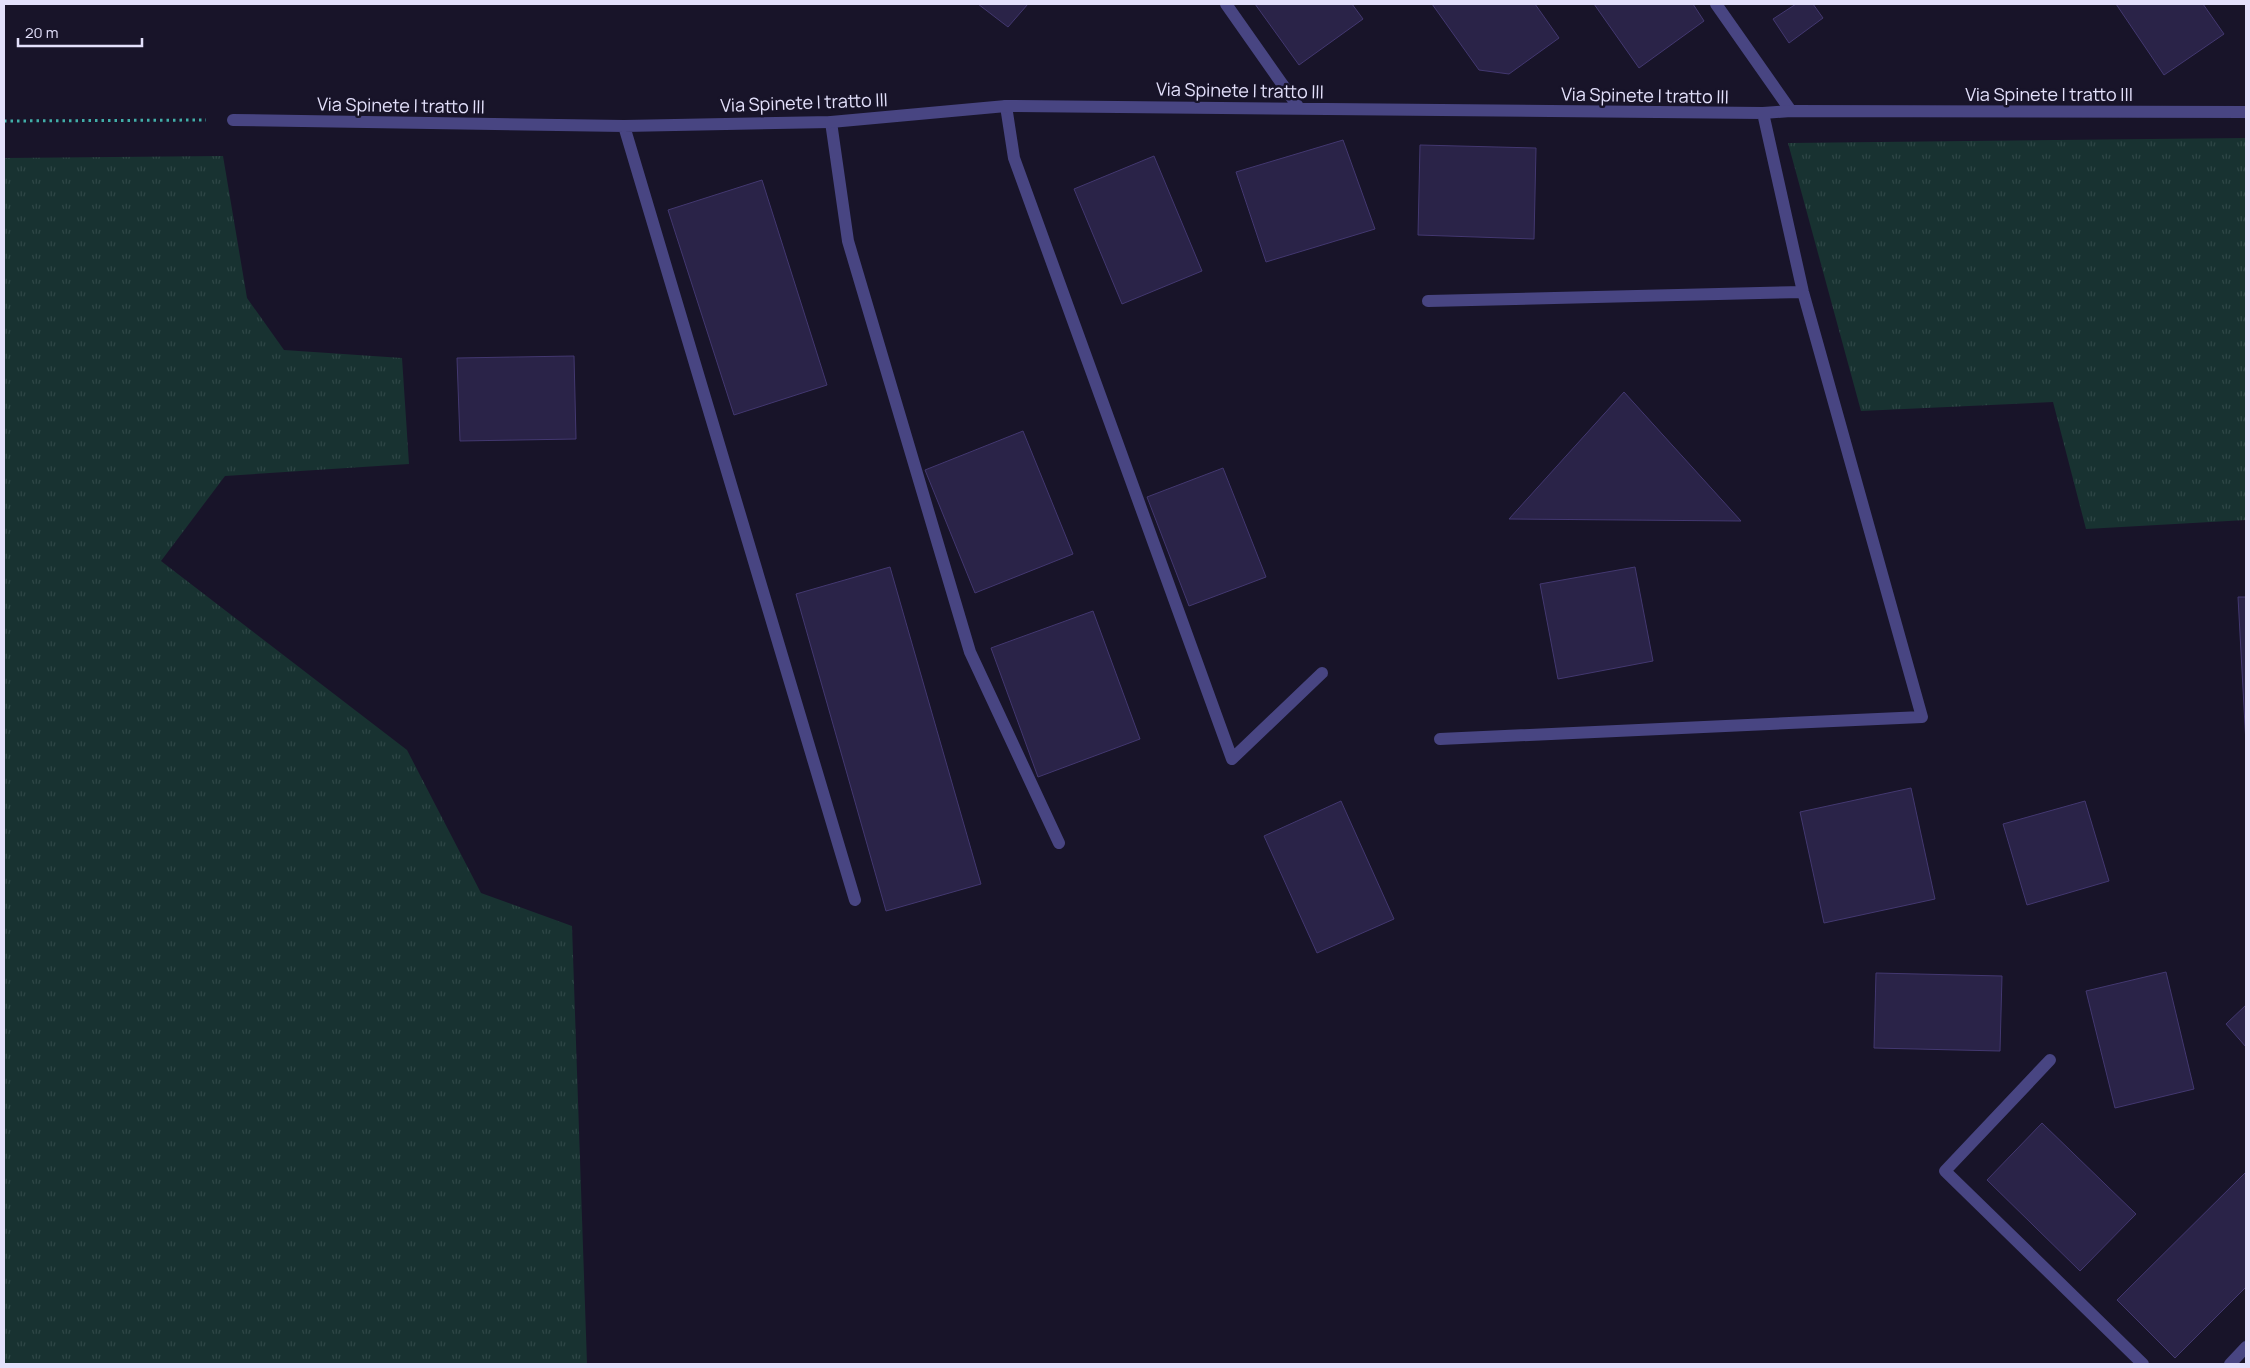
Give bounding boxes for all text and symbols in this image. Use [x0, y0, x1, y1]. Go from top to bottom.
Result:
scale bar [18, 15, 141, 47]
text: 20 m [25, 22, 58, 43]
street label: Via Spinete I tratto III [1156, 77, 1324, 103]
street label: Via Spinete I tratto III [1561, 82, 1729, 108]
street label: Via Spinete I tratto III [1965, 82, 2133, 106]
street label: Via Spinete I tratto III [720, 87, 888, 117]
street label: Via Spinete I tratto III [317, 92, 485, 118]

